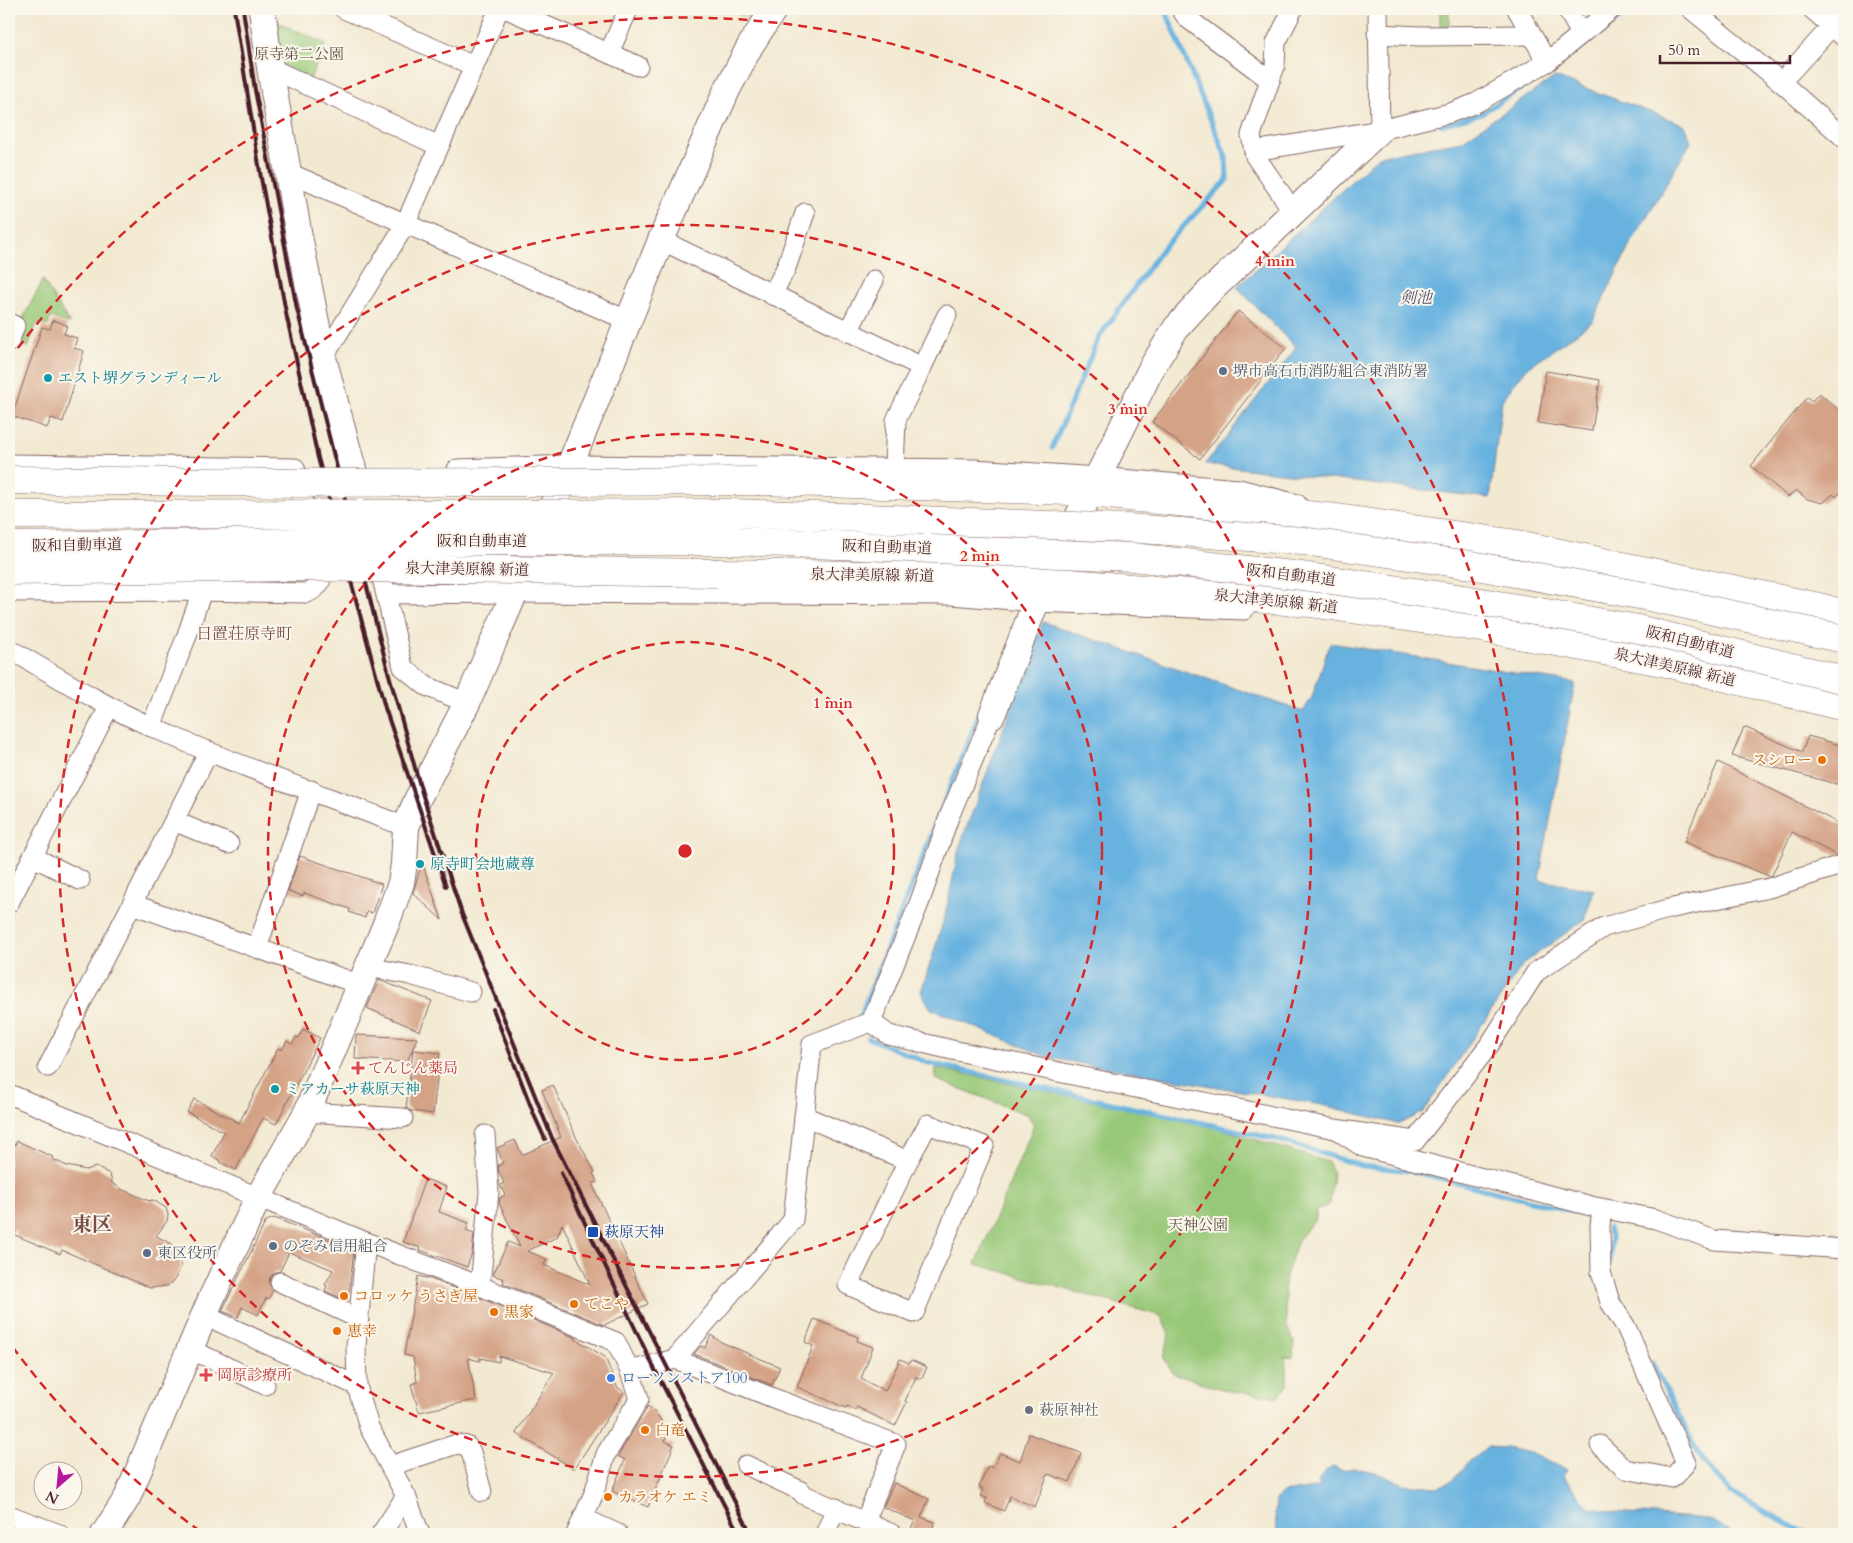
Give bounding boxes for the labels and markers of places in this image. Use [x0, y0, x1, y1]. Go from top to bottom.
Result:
place label: 堺市高石市消防組合東消防署 [1233, 361, 1428, 381]
marker: 堺市高石市消防組合東消防署 [1217, 365, 1229, 377]
place label: エスト堺グランディール [58, 368, 222, 388]
marker: エスト堺グランディール [42, 372, 54, 384]
place label: スシロー [1752, 750, 1812, 770]
marker: スシロー [1816, 754, 1828, 766]
centre of rings [676, 842, 694, 860]
place label: 原寺町会地蔵尊 [430, 854, 535, 874]
marker: 原寺町会地蔵尊 [414, 858, 426, 870]
place label: てんじん薬局 [368, 1058, 458, 1078]
marker: てんじん薬局 [352, 1062, 364, 1074]
place label: ミアカーサ萩原天神 [285, 1079, 420, 1099]
marker: ミアカーサ萩原天神 [269, 1083, 281, 1095]
place label: 萩原天神 [604, 1222, 664, 1242]
marker: 萩原天神 [586, 1225, 600, 1239]
place label: のぞみ信用組合 [283, 1236, 388, 1256]
marker: のぞみ信用組合 [267, 1240, 279, 1252]
place label: 東区役所 [157, 1243, 217, 1263]
marker: 東区役所 [141, 1247, 153, 1259]
place label: コロッケ うさぎ屋 [354, 1286, 478, 1306]
marker: コロッケ うさぎ屋 [338, 1290, 350, 1302]
place label: てこや [584, 1294, 629, 1314]
marker: てこや [568, 1298, 580, 1310]
place label: 黒家 [504, 1302, 534, 1322]
marker: 黒家 [488, 1306, 500, 1318]
place label: 恵幸 [347, 1321, 377, 1341]
marker: 恵幸 [331, 1325, 343, 1337]
place label: 岡原診療所 [217, 1365, 292, 1385]
marker: 岡原診療所 [199, 1368, 213, 1382]
place label: ローソンストア100 [621, 1368, 748, 1388]
marker: ローソンストア100 [605, 1372, 617, 1384]
place label: 萩原神社 [1039, 1400, 1099, 1420]
marker: 萩原神社 [1023, 1404, 1035, 1416]
place label: 白竜 [655, 1420, 685, 1440]
marker: 白竜 [639, 1424, 651, 1436]
place label: カラオケ エミ [618, 1487, 712, 1507]
marker: カラオケ エミ [602, 1491, 614, 1503]

